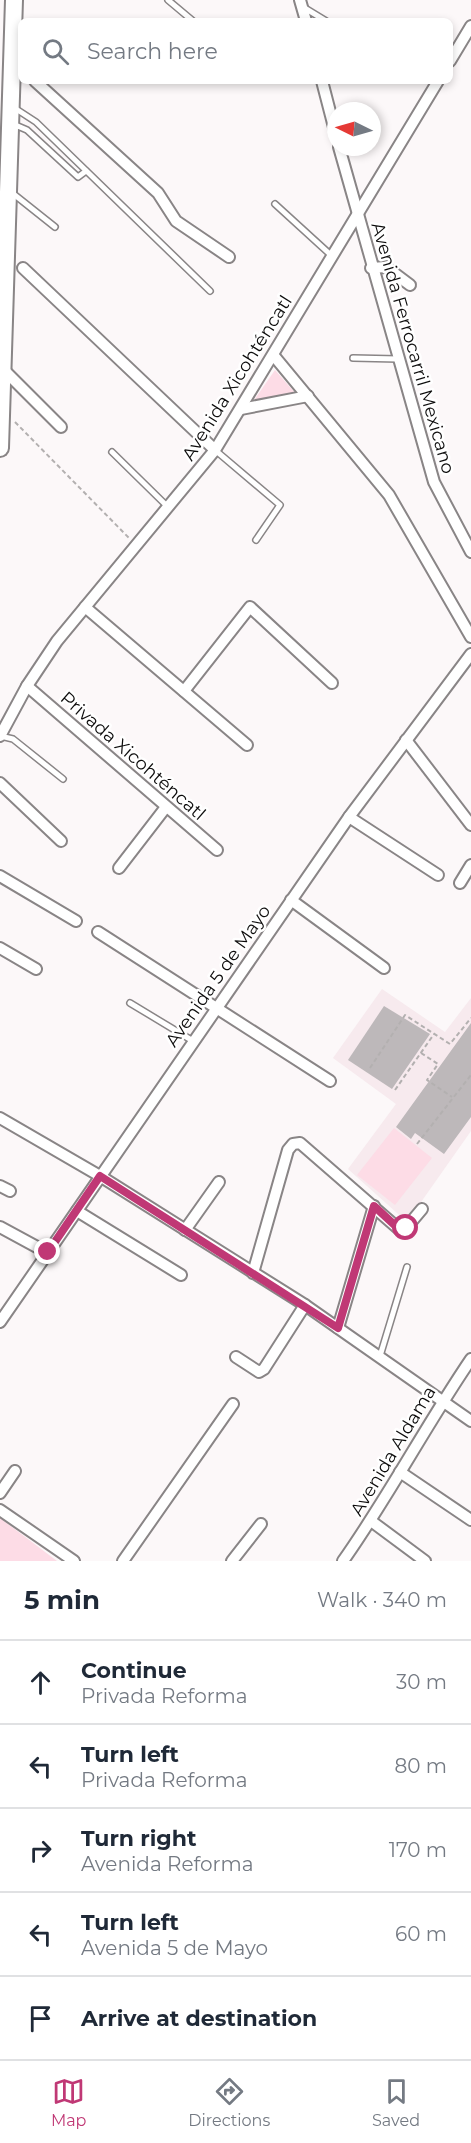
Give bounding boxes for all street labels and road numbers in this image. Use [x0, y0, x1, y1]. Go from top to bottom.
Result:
street label: Avenida Ferrocarril Mexicano [367, 220, 459, 476]
street label: Avenida Xicohténcatl [177, 291, 297, 465]
street label: Privada Xicohténcatl [56, 687, 210, 825]
street label: Avenida 5 de Mayo [161, 901, 275, 1051]
street label: Avenida Aldama [346, 1382, 440, 1520]

